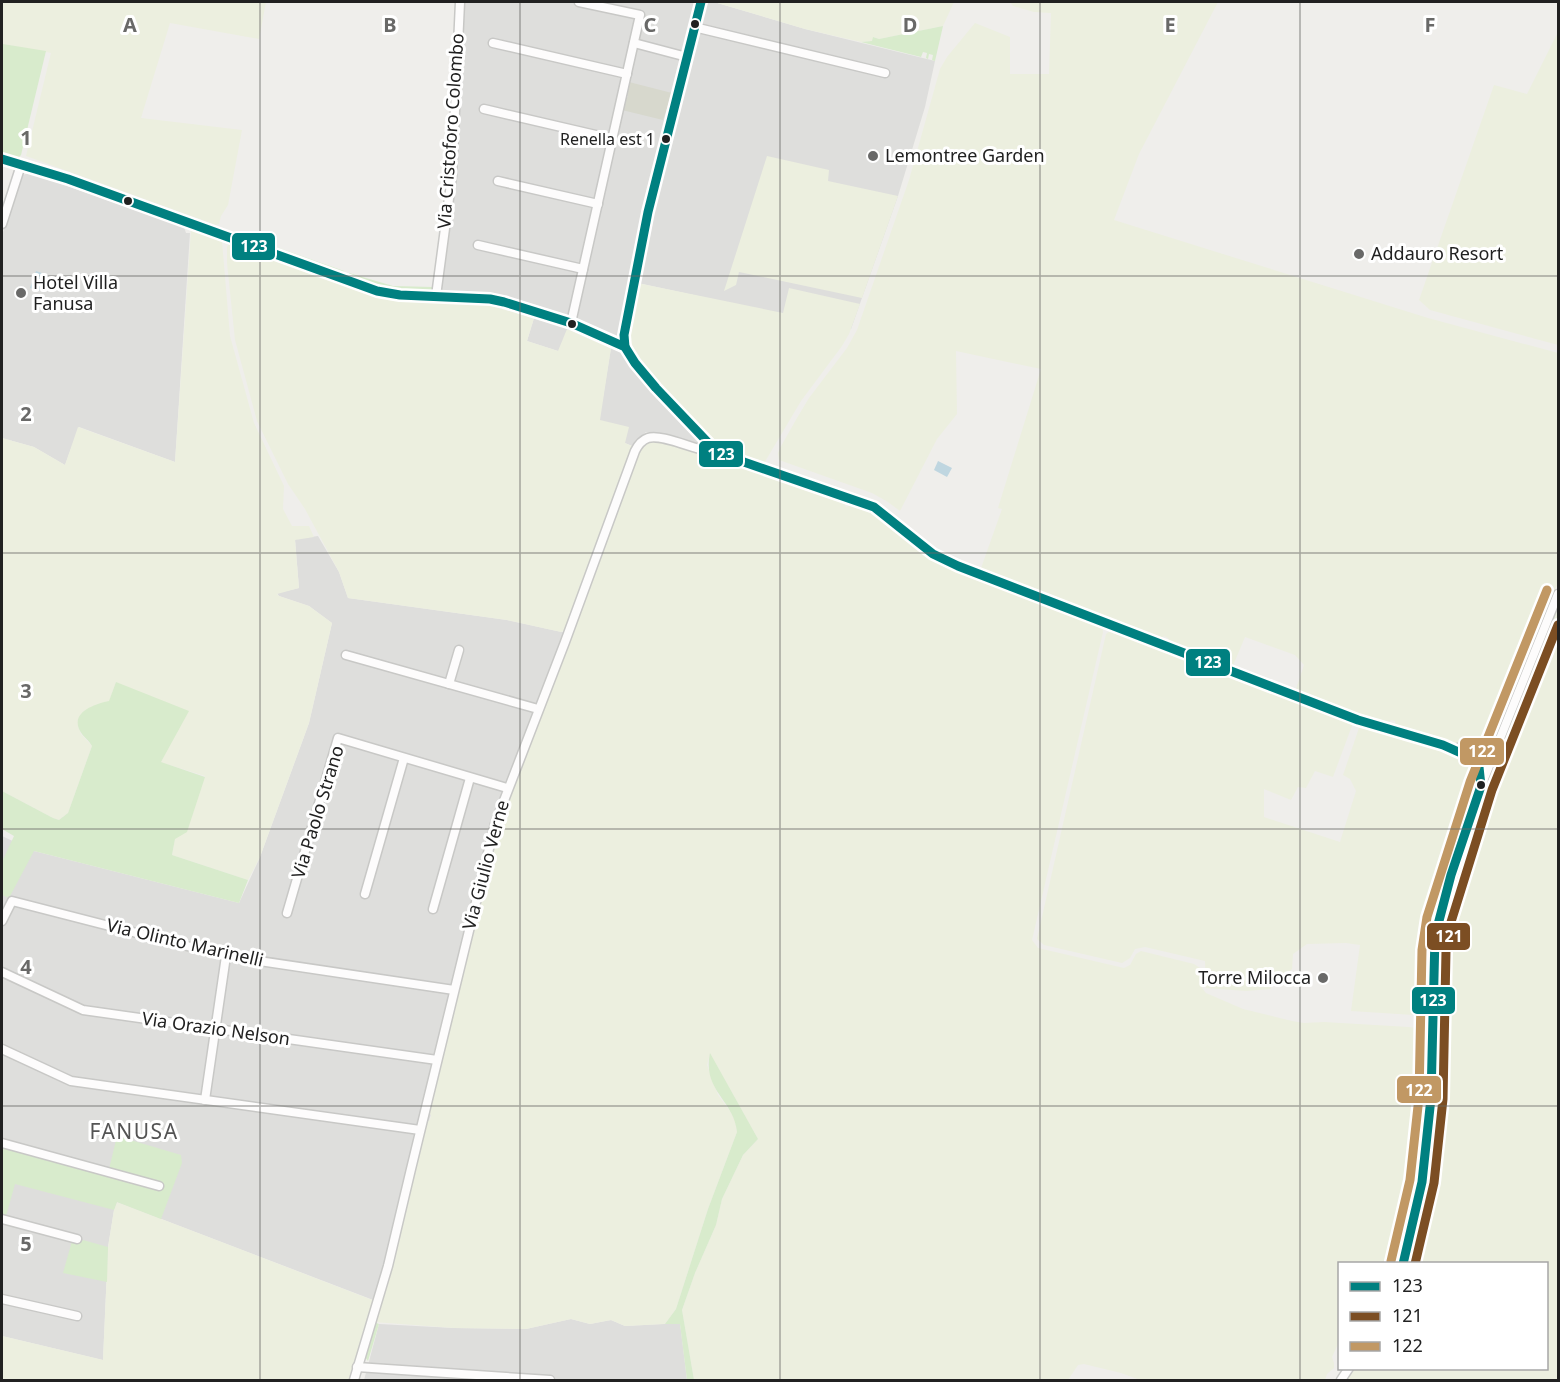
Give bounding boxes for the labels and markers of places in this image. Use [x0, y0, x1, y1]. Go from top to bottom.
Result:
unlabelled marker [689, 18, 701, 30]
place label: Renella est 1 [560, 128, 655, 150]
marker: Renella est 1 [660, 133, 672, 145]
place label: Lemontree Garden [885, 143, 1045, 167]
marker: Lemontree Garden [866, 149, 880, 163]
unlabelled marker [122, 195, 134, 207]
place label: Addauro Resort [1371, 241, 1504, 265]
marker: Addauro Resort [1352, 247, 1366, 261]
place label: Hotel Villa Fanusa [33, 270, 118, 315]
marker: Hotel Villa Fanusa [14, 286, 28, 300]
unlabelled marker [566, 318, 578, 330]
unlabelled marker [1475, 779, 1487, 791]
place label: Torre Milocca [1198, 965, 1311, 989]
marker: Torre Milocca [1316, 971, 1330, 985]

